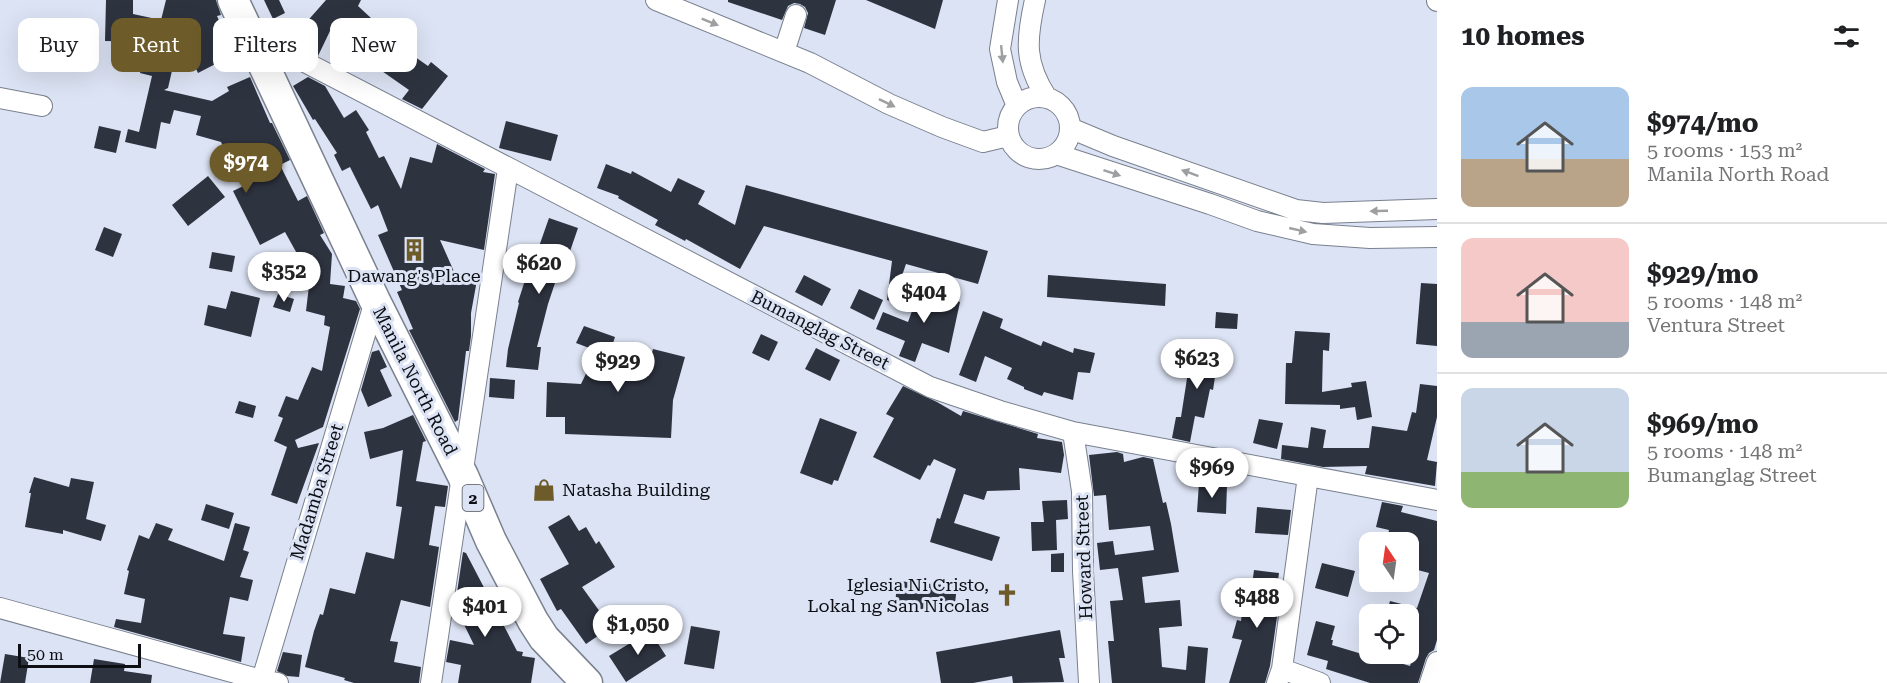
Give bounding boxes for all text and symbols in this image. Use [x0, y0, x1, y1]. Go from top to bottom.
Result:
one-way arrow [702, 17, 720, 27]
chip: Buy [18, 18, 99, 72]
chip: Rent [111, 18, 201, 72]
chip: Filters [213, 18, 318, 72]
chip: New [330, 18, 417, 72]
icon: filters [1830, 20, 1863, 53]
text: 10 homes [1461, 21, 1585, 51]
one-way arrow [997, 45, 1007, 64]
one-way arrow [879, 98, 896, 108]
text: $974/mo [1647, 108, 1759, 138]
icon: home [1509, 111, 1581, 183]
text: 5 rooms · 153 m² [1647, 138, 1802, 162]
pin: $974 [210, 143, 282, 194]
text: $974 [224, 150, 268, 174]
text: Manila North Road [1647, 162, 1829, 186]
one-way arrow [1103, 168, 1121, 178]
one-way arrow [1181, 168, 1199, 178]
one-way arrow [1369, 207, 1388, 216]
one-way arrow [1289, 226, 1307, 236]
building icon: Dawang's Place [401, 237, 427, 263]
pin: $620 [503, 244, 575, 295]
text: $620 [517, 251, 561, 275]
pin: $352 [248, 252, 320, 303]
text: $352 [262, 259, 306, 283]
text: $929/mo [1647, 259, 1759, 289]
icon: home [1509, 262, 1581, 334]
place label: Dawang's Place [347, 265, 481, 286]
pin: $404 [888, 273, 960, 324]
text: $404 [902, 280, 946, 304]
street label: Bumanglag Street [747, 286, 893, 374]
text: 5 rooms · 148 m² [1647, 289, 1802, 313]
street label: Manila North Road [369, 303, 462, 459]
text: Ventura Street [1647, 313, 1785, 337]
pin: $623 [1161, 339, 1233, 390]
pin: $929 [582, 342, 654, 393]
text: $623 [1175, 346, 1219, 370]
text: $929 [596, 349, 640, 373]
text: $969/mo [1647, 409, 1759, 439]
icon: home [1509, 412, 1581, 484]
street label: Madamba Street [286, 421, 347, 563]
text: 5 rooms · 148 m² [1647, 439, 1802, 463]
pin: $969 [1176, 448, 1248, 499]
text: $969 [1190, 455, 1234, 479]
text: Bumanglag Street [1647, 463, 1817, 487]
shop icon: Natasha Building [531, 477, 557, 503]
place label: Natasha Building [562, 479, 711, 500]
road number: 2 [462, 485, 484, 511]
street label: Howard Street [1071, 494, 1096, 620]
north arrow [1359, 532, 1419, 592]
map controls [1359, 532, 1419, 664]
place label: Iglesia Ni Cristo, Lokal ng San Nicolas [807, 574, 989, 616]
pin: $488 [1221, 578, 1293, 629]
church icon: Iglesia Ni Cristo, Lokal ng San Nicolas [994, 582, 1020, 608]
text: $488 [1235, 585, 1279, 609]
pin: $401 [449, 587, 521, 638]
text: $401 [463, 594, 507, 618]
button: locate [1359, 604, 1419, 664]
pin: $1,050 [589, 605, 687, 656]
text: $1,050 [607, 612, 669, 636]
scale bar [18, 641, 141, 668]
text: 50 m [27, 645, 64, 664]

